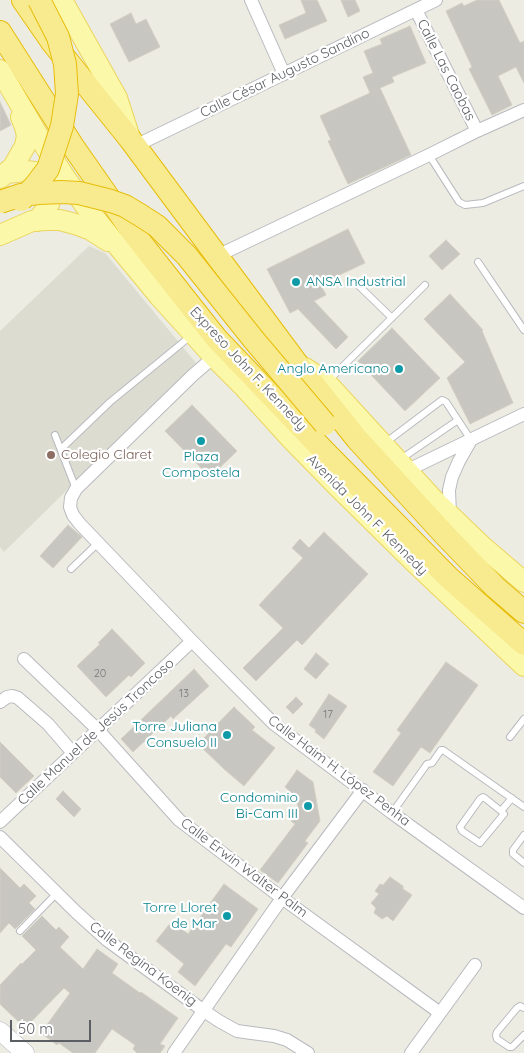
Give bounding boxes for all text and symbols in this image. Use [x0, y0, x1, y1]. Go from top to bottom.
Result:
street label: Calle Las Caobas [413, 16, 479, 124]
street label: Calle César Augusto Sandino [198, 25, 372, 121]
place label: ANSA Industrial [306, 274, 406, 290]
marker: ANSA Industrial [290, 276, 302, 288]
street label: Expreso John F. Kennedy [186, 304, 310, 434]
place label: Anglo Americano [277, 361, 389, 377]
marker: Anglo Americano [393, 363, 405, 375]
marker: Plaza Compostela [195, 435, 207, 447]
place label: Colegio Claret [61, 447, 152, 463]
marker: Colegio Claret [45, 449, 57, 461]
place label: Plaza Compostela [162, 449, 240, 482]
street label: Avenida John F. Kennedy [303, 451, 431, 579]
street label: Calle Manuel de Jesús Troncoso [14, 655, 178, 809]
house number: 20 [94, 667, 106, 681]
house number: 13 [179, 687, 189, 701]
house number: 17 [323, 708, 333, 722]
street label: Calle Haim H. López Penha [265, 712, 413, 830]
place label: Torre Juliana Consuelo II [132, 719, 217, 752]
marker: Torre Juliana Consuelo II [221, 729, 233, 741]
place label: Condominio Bi-Cam III [220, 790, 298, 822]
marker: Condominio Bi-Cam III [302, 800, 314, 812]
street label: Calle Erwin Walter Palm [177, 815, 311, 921]
place label: Torre Lloret de Mar [143, 900, 217, 932]
marker: Torre Lloret de Mar [221, 910, 233, 922]
street label: Calle Regina Koenig [86, 918, 200, 1010]
scale bar [12, 1010, 94, 1042]
text: 50 m [18, 1019, 53, 1038]

